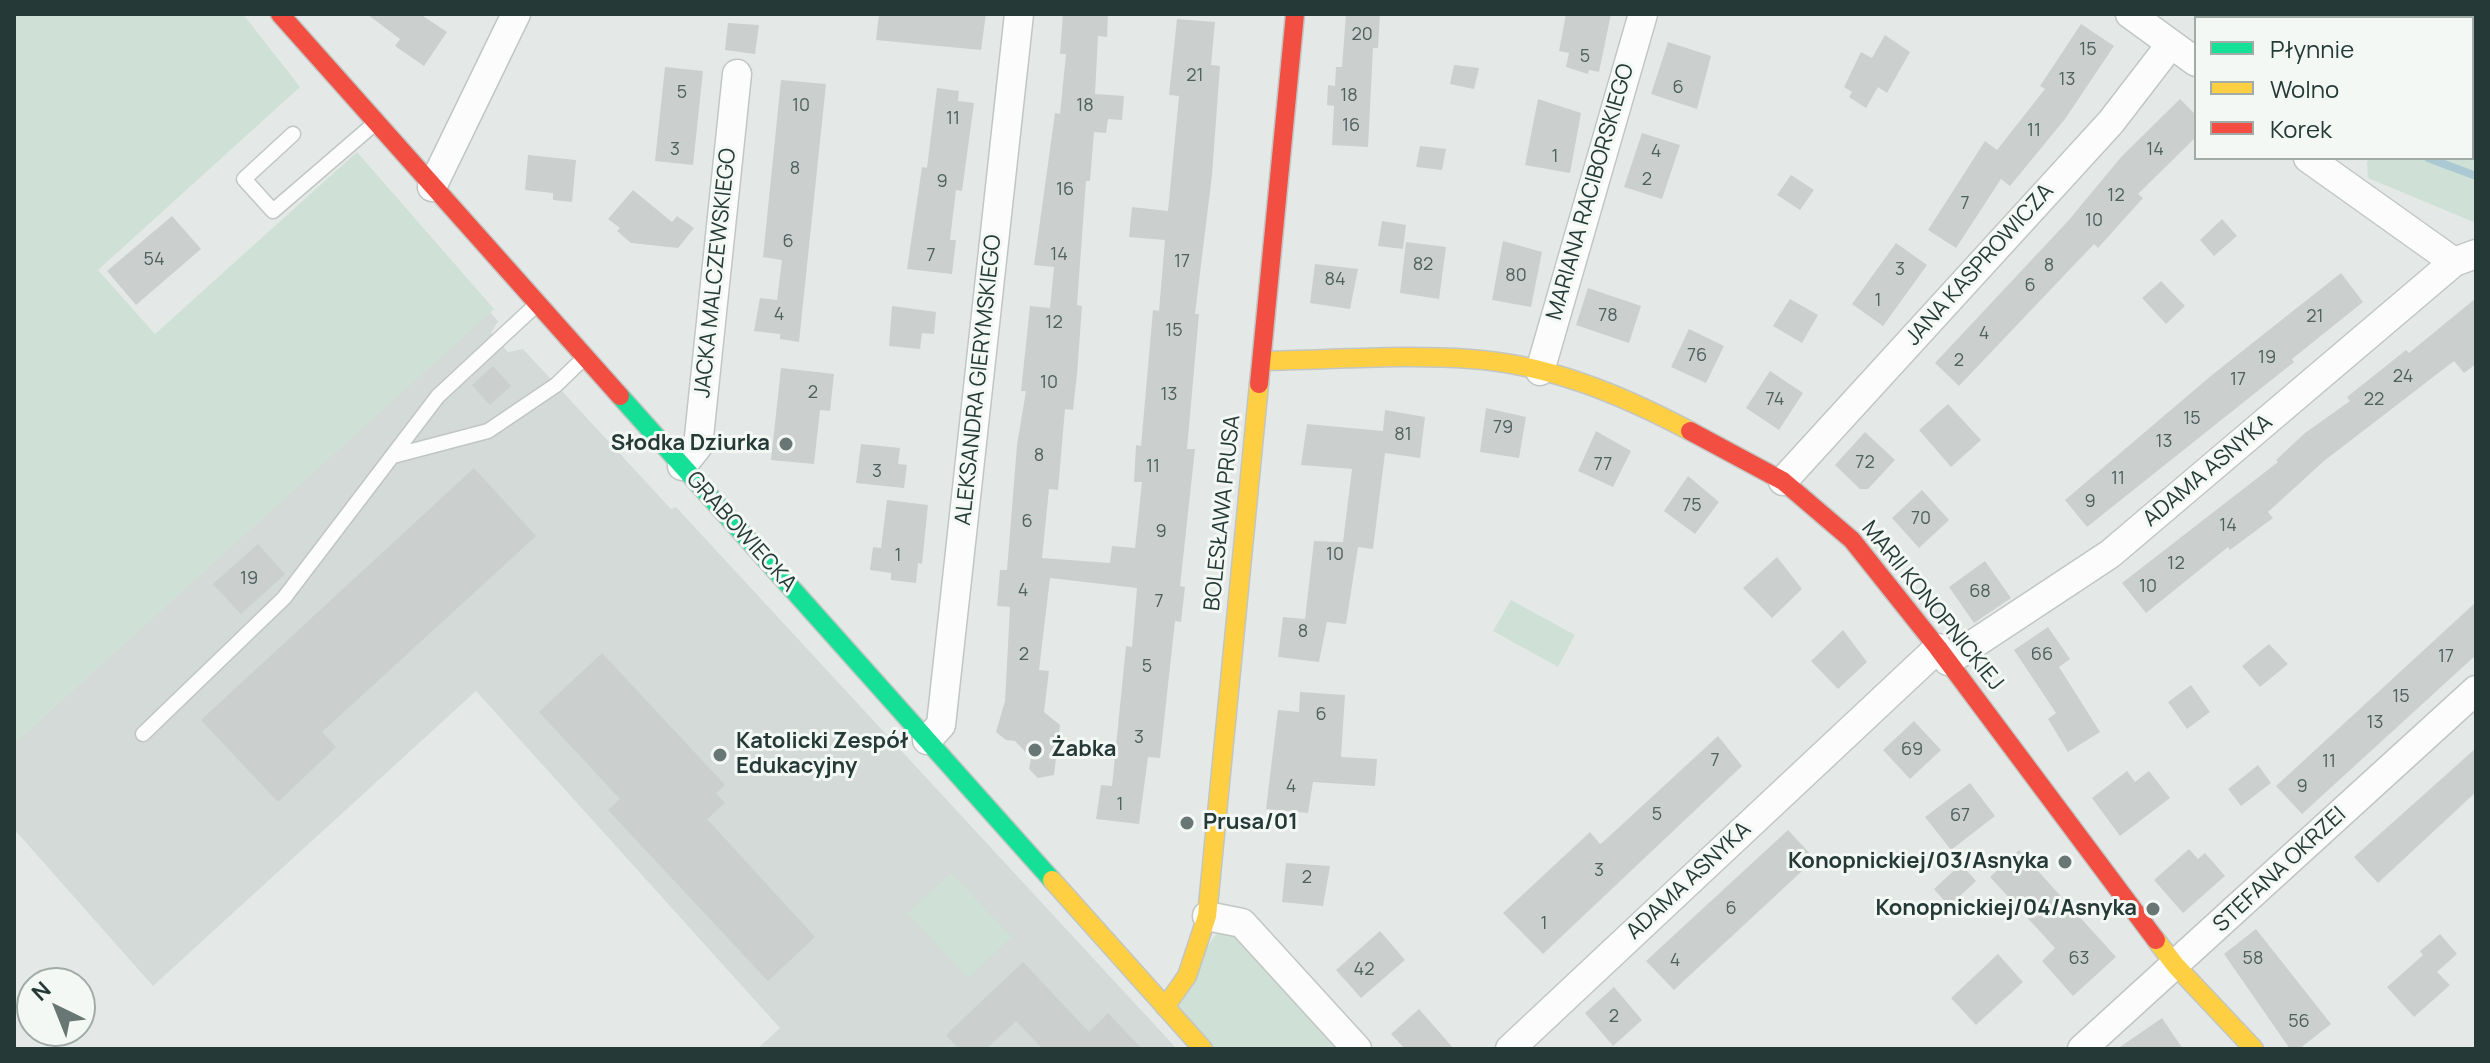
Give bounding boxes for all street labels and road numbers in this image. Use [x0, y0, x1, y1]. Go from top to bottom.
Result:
street label: MARIANA RACIBORSKIEGO [1542, 61, 1640, 323]
street label: JACKA MALCZEWSKIEGO [690, 147, 742, 399]
street label: JANA KASPROWICZA [1900, 179, 2060, 351]
street label: ALEKSANDRA GIERYMSKIEGO [951, 233, 1007, 527]
street label: ADAMA ASNYKA [2138, 409, 2278, 533]
street label: BOLESŁAWA PRUSA [1200, 414, 1246, 612]
street label: GRABOWIECKA [680, 467, 802, 597]
street label: MARII KONOPNICKIEJ [1856, 516, 2008, 696]
street label: STEFANA OKRZEI [2208, 802, 2352, 938]
street label: ADAMA ASNYKA [1621, 817, 1757, 945]

